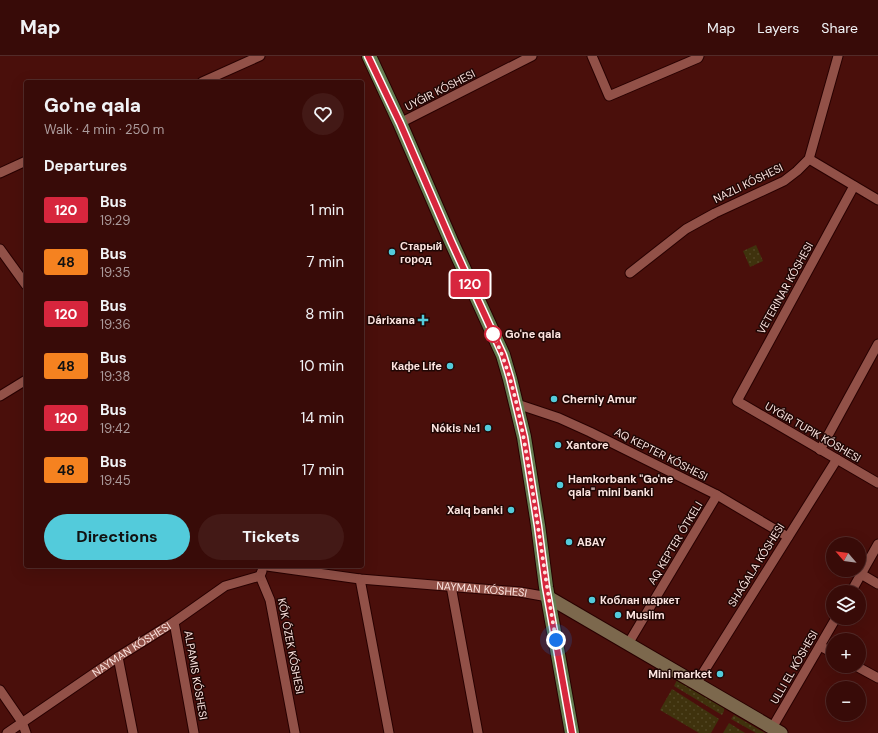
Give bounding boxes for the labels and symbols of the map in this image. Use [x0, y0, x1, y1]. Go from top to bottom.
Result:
street label: UYǴIR KÓSHESI [402, 66, 477, 114]
street label: NAZLI KÓSHESI [711, 160, 785, 206]
place label: Старый город [400, 239, 442, 266]
street label: VETERINAR KÓSHESI [754, 240, 816, 336]
marker: Старый город [387, 247, 397, 257]
line badge: 120 [447, 271, 493, 297]
place label: Dárixana [367, 313, 415, 327]
marker: Dárixana [418, 315, 428, 325]
marker: Go'ne qala [484, 325, 502, 343]
place label: Go'ne qala [505, 327, 561, 341]
place label: Кафе Life [391, 359, 442, 373]
marker: Кафе Life [445, 361, 455, 371]
place label: Cherniy Amur [562, 392, 637, 406]
marker: Cherniy Amur [549, 394, 559, 404]
street label: UYǴIR TUPIK KÓSHESI [762, 399, 864, 465]
place label: Nókis №1 [431, 421, 480, 435]
marker: Nókis №1 [483, 423, 493, 433]
street label: AQ KEPTER KÓSHESI [612, 424, 710, 484]
place label: Xantore [566, 438, 609, 452]
marker: Xantore [553, 440, 563, 450]
place label: Hamkorbank "Go'ne qala" mini banki [568, 472, 674, 499]
marker: Hamkorbank "Go'ne qala" mini banki [555, 480, 565, 490]
street label: AQ KEPTER ÓTKELI [645, 499, 705, 587]
place label: Xalq banki [447, 503, 503, 517]
marker: Xalq banki [506, 505, 516, 515]
street label: SHAǴALA KÓSHESI [725, 521, 787, 609]
place label: ABAY [577, 535, 606, 549]
marker: ABAY [564, 537, 574, 547]
north arrow [826, 537, 866, 577]
street label: NAYMAN KÓSHESI [436, 578, 528, 600]
place label: Коблан маркет [600, 593, 681, 607]
marker: Коблан маркет [587, 595, 597, 605]
street label: KÓK ÓZEK KÓSHESI [275, 597, 307, 695]
place label: Muslim [626, 608, 665, 622]
marker: Muslim [613, 610, 623, 620]
street label: NAYMAN KÓSHESI [89, 619, 174, 680]
street label: ULLI EL KÓSHESI [767, 628, 821, 706]
street label: ALPAMIS KÓSHESI [181, 629, 211, 721]
your location [546, 630, 566, 650]
place label: Mini market [648, 667, 712, 681]
marker: Mini market [715, 669, 725, 679]

